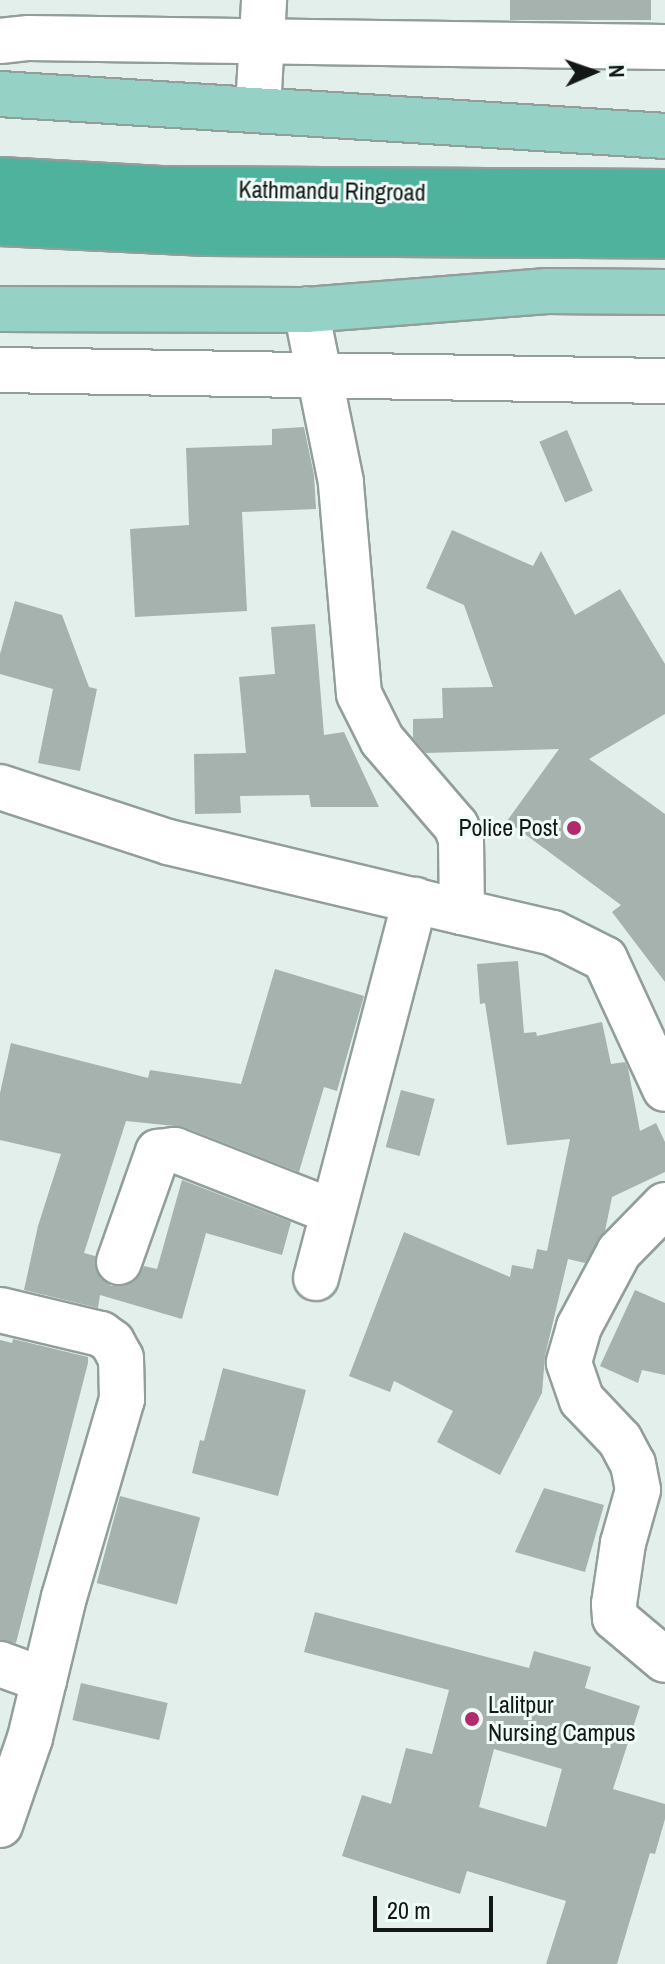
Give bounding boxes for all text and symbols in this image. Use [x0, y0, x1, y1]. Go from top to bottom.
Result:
north arrow [553, 32, 633, 112]
text: N [602, 64, 632, 78]
street label: Kathmandu Ringroad [238, 175, 426, 207]
place label: Police Post [458, 814, 558, 842]
marker: Police Post [565, 819, 583, 837]
place label: Lalitpur Nursing Campus [488, 1691, 636, 1747]
marker: Lalitpur Nursing Campus [463, 1710, 481, 1728]
scale bar [377, 1880, 497, 1930]
text: 20 m [387, 1894, 431, 1926]

